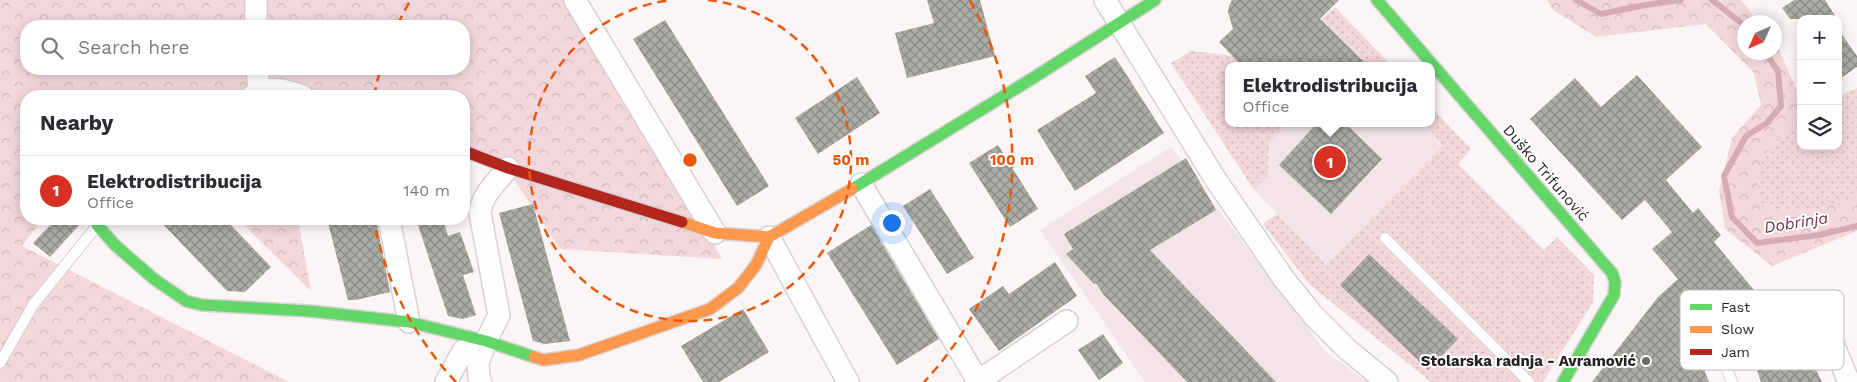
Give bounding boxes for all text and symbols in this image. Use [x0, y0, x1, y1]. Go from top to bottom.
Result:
north arrow [1737, 15, 1782, 60]
map controls [1797, 15, 1842, 150]
button: + [1797, 15, 1842, 60]
search box [20, 20, 470, 75]
icon: search [38, 34, 66, 62]
text: Search here [78, 36, 189, 59]
button: − [1797, 60, 1842, 105]
popup [1225, 62, 1435, 127]
text: Elektrodistribucija [1243, 74, 1417, 97]
text: Office [1243, 97, 1290, 116]
button: layers [1797, 105, 1842, 150]
text: Nearby [40, 110, 113, 135]
street label: Duško Trifunović [1499, 121, 1593, 225]
pin: 1 [1314, 143, 1346, 181]
centre of rings [681, 151, 699, 169]
text: 50 m [833, 151, 869, 169]
text: 100 m [990, 151, 1034, 169]
text: Elektrodistribucija [87, 170, 262, 193]
text: 1 [53, 181, 59, 200]
text: 140 m [403, 181, 450, 200]
text: Office [87, 193, 134, 212]
water label: Dobrinja [1763, 208, 1830, 237]
your location [879, 210, 905, 236]
legend [1680, 290, 1844, 370]
text: Fast [1721, 299, 1750, 315]
text: Slow [1721, 321, 1754, 337]
text: Jam [1721, 344, 1750, 360]
place label: Stolarska radnja - Avramović [1421, 352, 1636, 370]
marker: Stolarska radnja - Avramović [1640, 355, 1652, 367]

